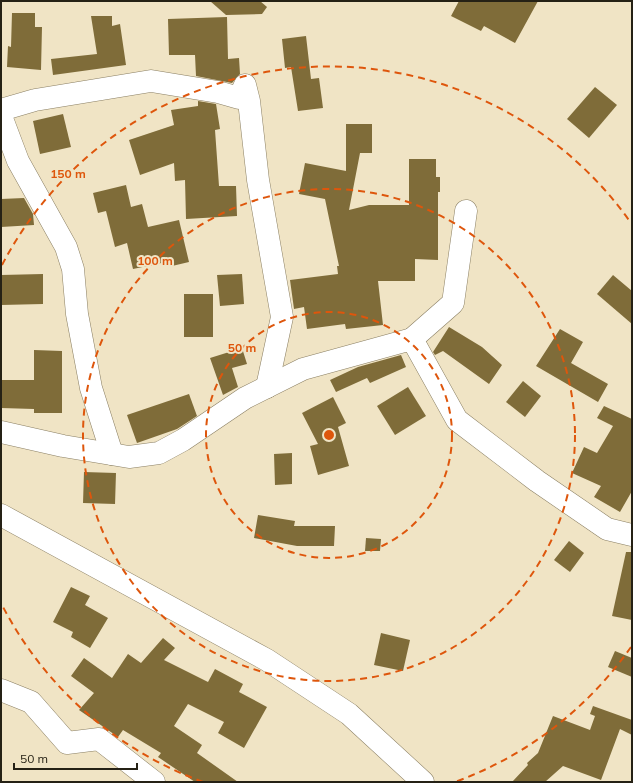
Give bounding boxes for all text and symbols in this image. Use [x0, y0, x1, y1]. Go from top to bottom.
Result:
text: 150 m [50, 166, 86, 181]
text: 100 m [137, 253, 173, 268]
text: 50 m [228, 340, 256, 355]
centre of rings [322, 428, 336, 442]
scale bar [14, 745, 137, 771]
text: 50 m [20, 751, 48, 766]

